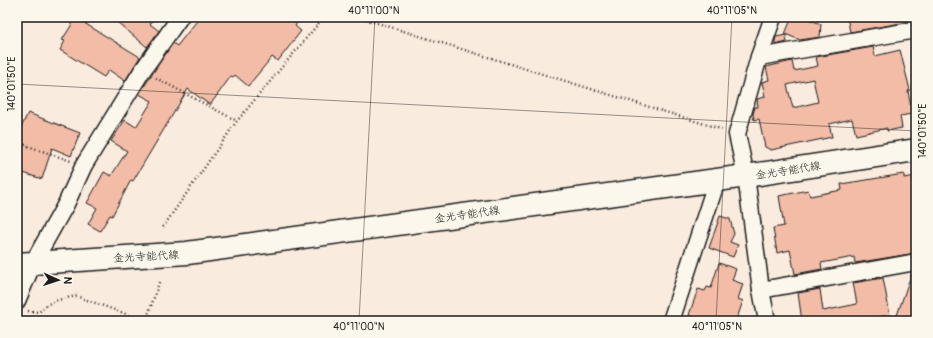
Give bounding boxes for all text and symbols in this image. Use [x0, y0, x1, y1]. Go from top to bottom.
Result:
text: 40°11'00"N [348, 5, 400, 17]
text: 40°11'05"N [707, 5, 757, 17]
text: 140°01'50"E [6, 56, 18, 112]
text: 140°01'50"E [917, 103, 929, 159]
street label: 金光寺能代線 [754, 159, 822, 182]
street label: 金光寺能代線 [433, 203, 501, 226]
street label: 金光寺能代線 [113, 248, 179, 265]
north arrow [38, 260, 78, 300]
text: N [61, 276, 74, 285]
text: 40°11'00"N [333, 321, 385, 333]
text: 40°11'05"N [692, 321, 742, 333]

